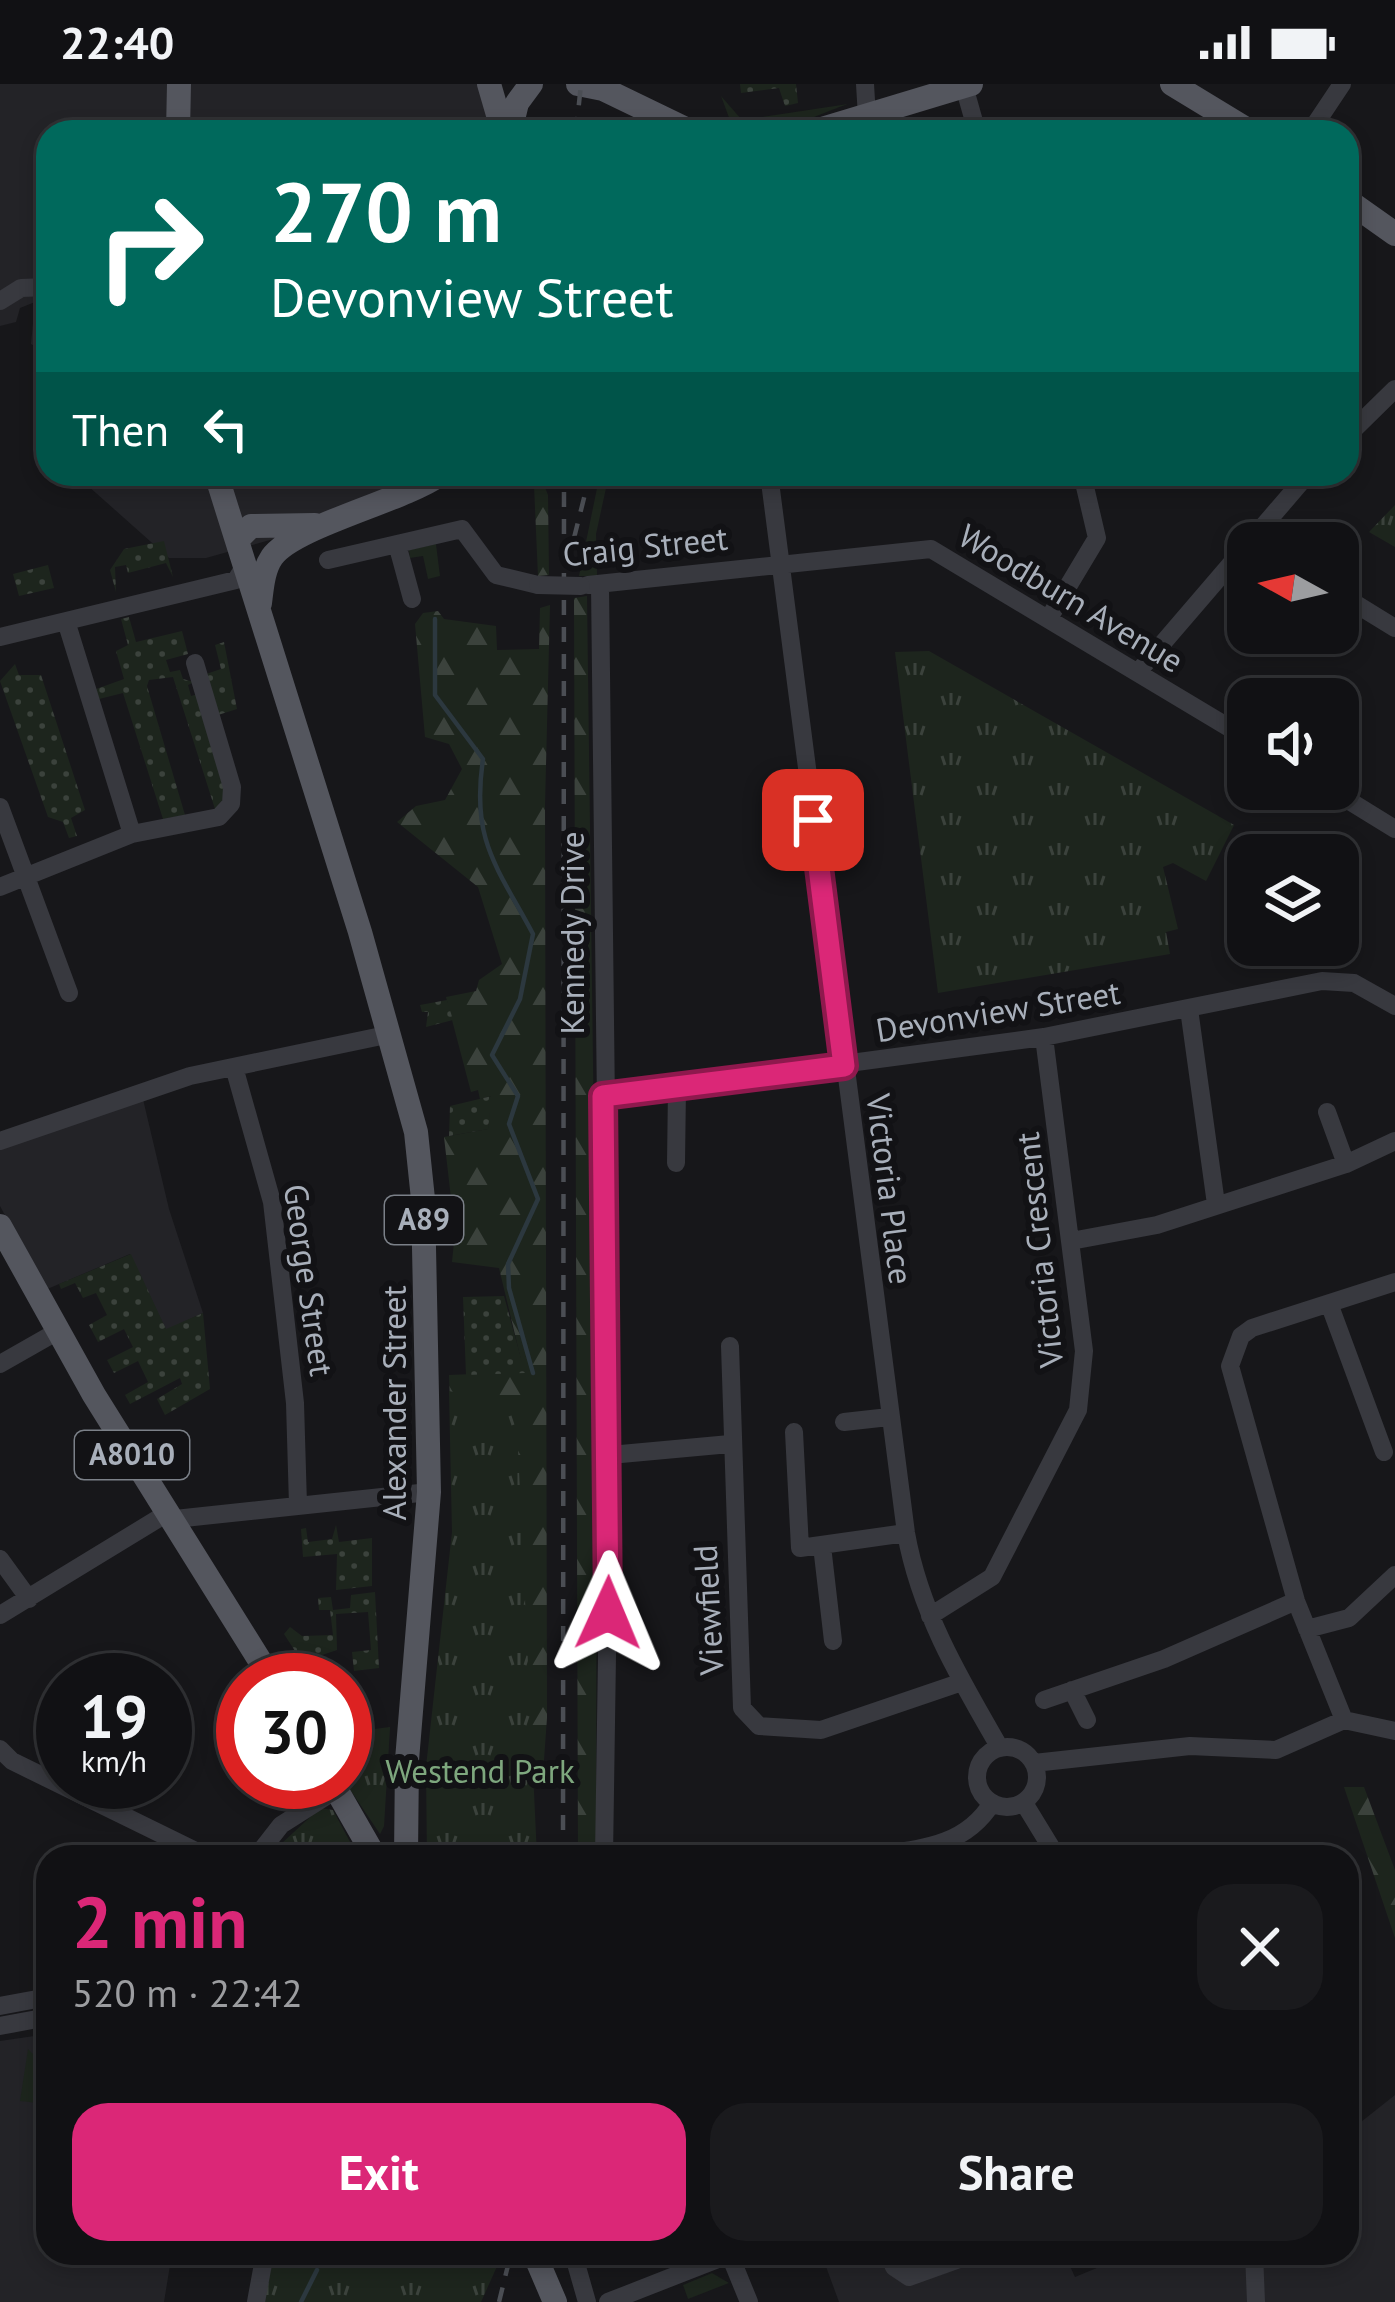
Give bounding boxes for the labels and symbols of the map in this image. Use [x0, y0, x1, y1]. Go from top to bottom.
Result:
street label: Woodburn Avenue [951, 514, 1192, 682]
street label: Craig Street [560, 515, 730, 576]
north arrow [1227, 522, 1359, 654]
pin [762, 769, 864, 871]
street label: Kennedy Drive [550, 832, 593, 1034]
street label: Devonview Street [873, 970, 1123, 1051]
street label: Victoria Place [857, 1090, 924, 1287]
street label: Victoria Crescent [1005, 1130, 1072, 1371]
street label: George Street [275, 1181, 344, 1379]
road number: A89 [385, 1196, 463, 1244]
street label: Alexander Street [372, 1285, 415, 1521]
road number: A8010 [75, 1431, 189, 1479]
street label: Viewfield [683, 1544, 732, 1677]
position arrow [545, 1550, 671, 1676]
speed limit sign: 30 [216, 1653, 372, 1809]
park label: Westend Park [385, 1749, 575, 1792]

